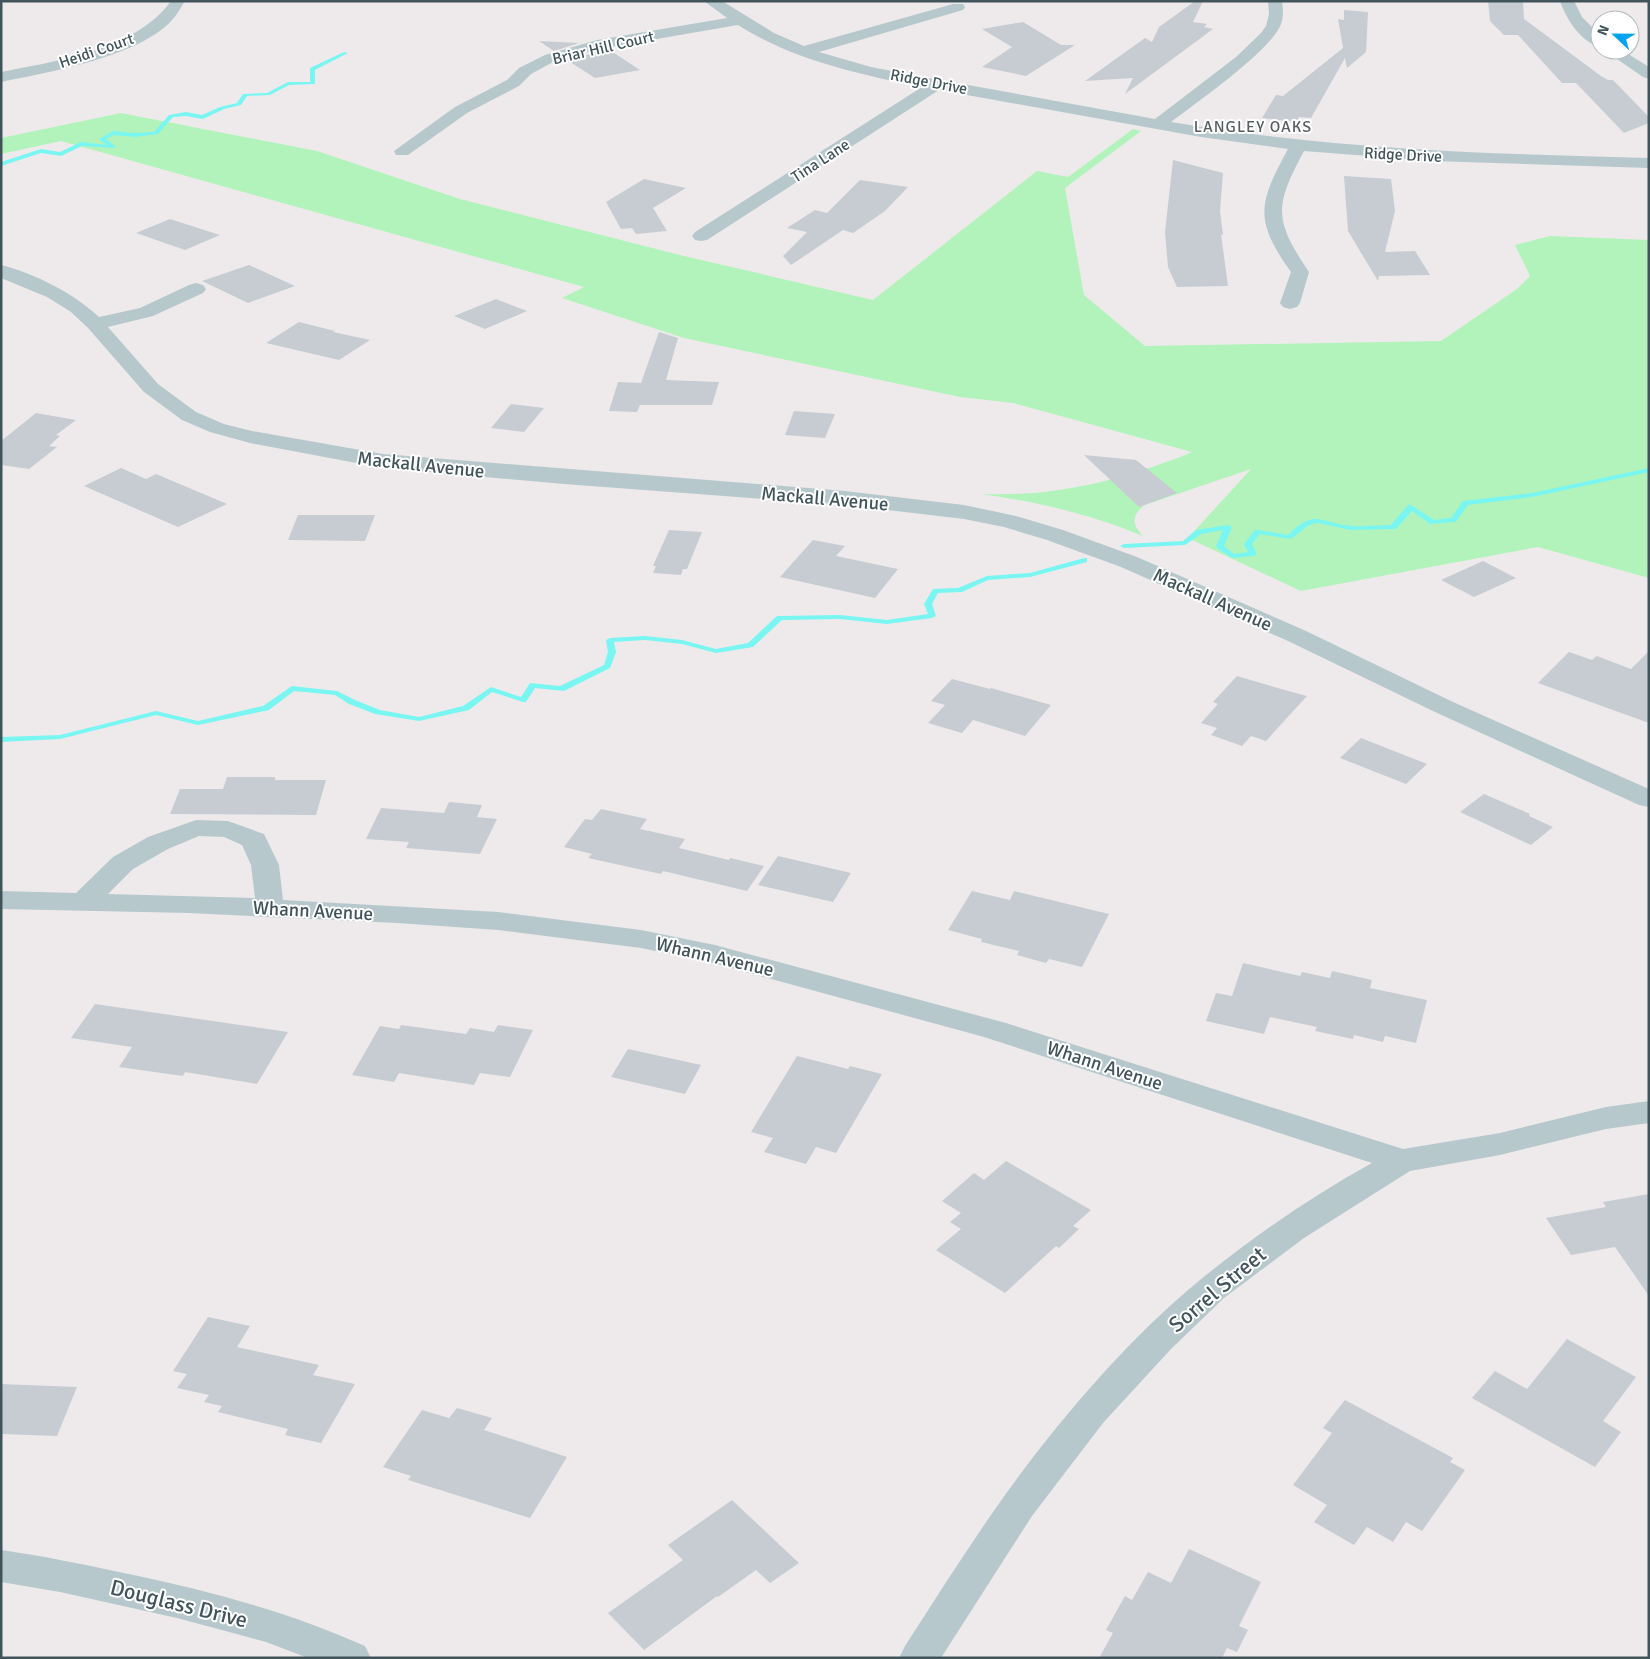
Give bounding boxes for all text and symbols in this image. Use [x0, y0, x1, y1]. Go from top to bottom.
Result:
north arrow [1590, 10, 1640, 60]
text: N [1594, 23, 1613, 38]
street label: Briar Hill Court [550, 26, 656, 69]
street label: Heidi Court [56, 29, 137, 73]
street label: Ridge Drive [889, 65, 969, 99]
district label: LANGLEY OAKS [1194, 117, 1312, 137]
street label: Tina Lane [788, 135, 854, 187]
street label: Ridge Drive [1363, 143, 1443, 167]
street label: Mackall Avenue [356, 446, 486, 484]
street label: Mackall Avenue [760, 481, 890, 517]
street label: Mackall Avenue [1149, 563, 1276, 637]
street label: Whann Avenue [252, 896, 374, 926]
street label: Whann Avenue [653, 932, 776, 982]
street label: Whann Avenue [1044, 1036, 1166, 1096]
street label: Sorrel Street [1163, 1241, 1272, 1338]
street label: Douglass Drive [108, 1573, 250, 1634]

